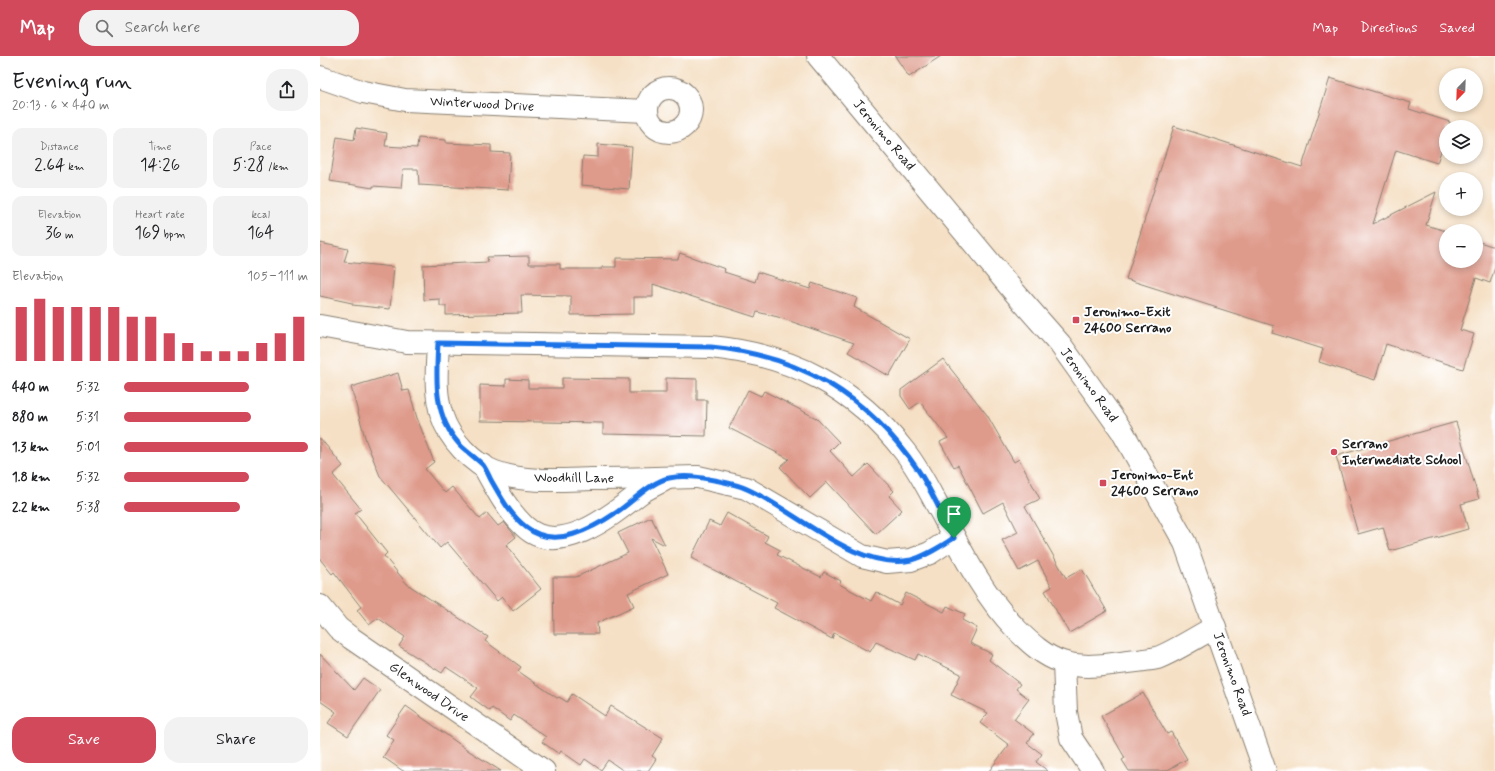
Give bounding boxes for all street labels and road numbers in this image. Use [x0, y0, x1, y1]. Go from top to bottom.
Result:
street label: Winterwood Drive [429, 92, 535, 116]
street label: Jeronimo Road [849, 96, 919, 174]
street label: Jeronimo Road [1056, 344, 1122, 426]
street label: Woodhill Lane [534, 469, 614, 487]
street label: Jeronimo Road [1209, 630, 1255, 718]
street label: Glenwood Drive [385, 658, 473, 726]

